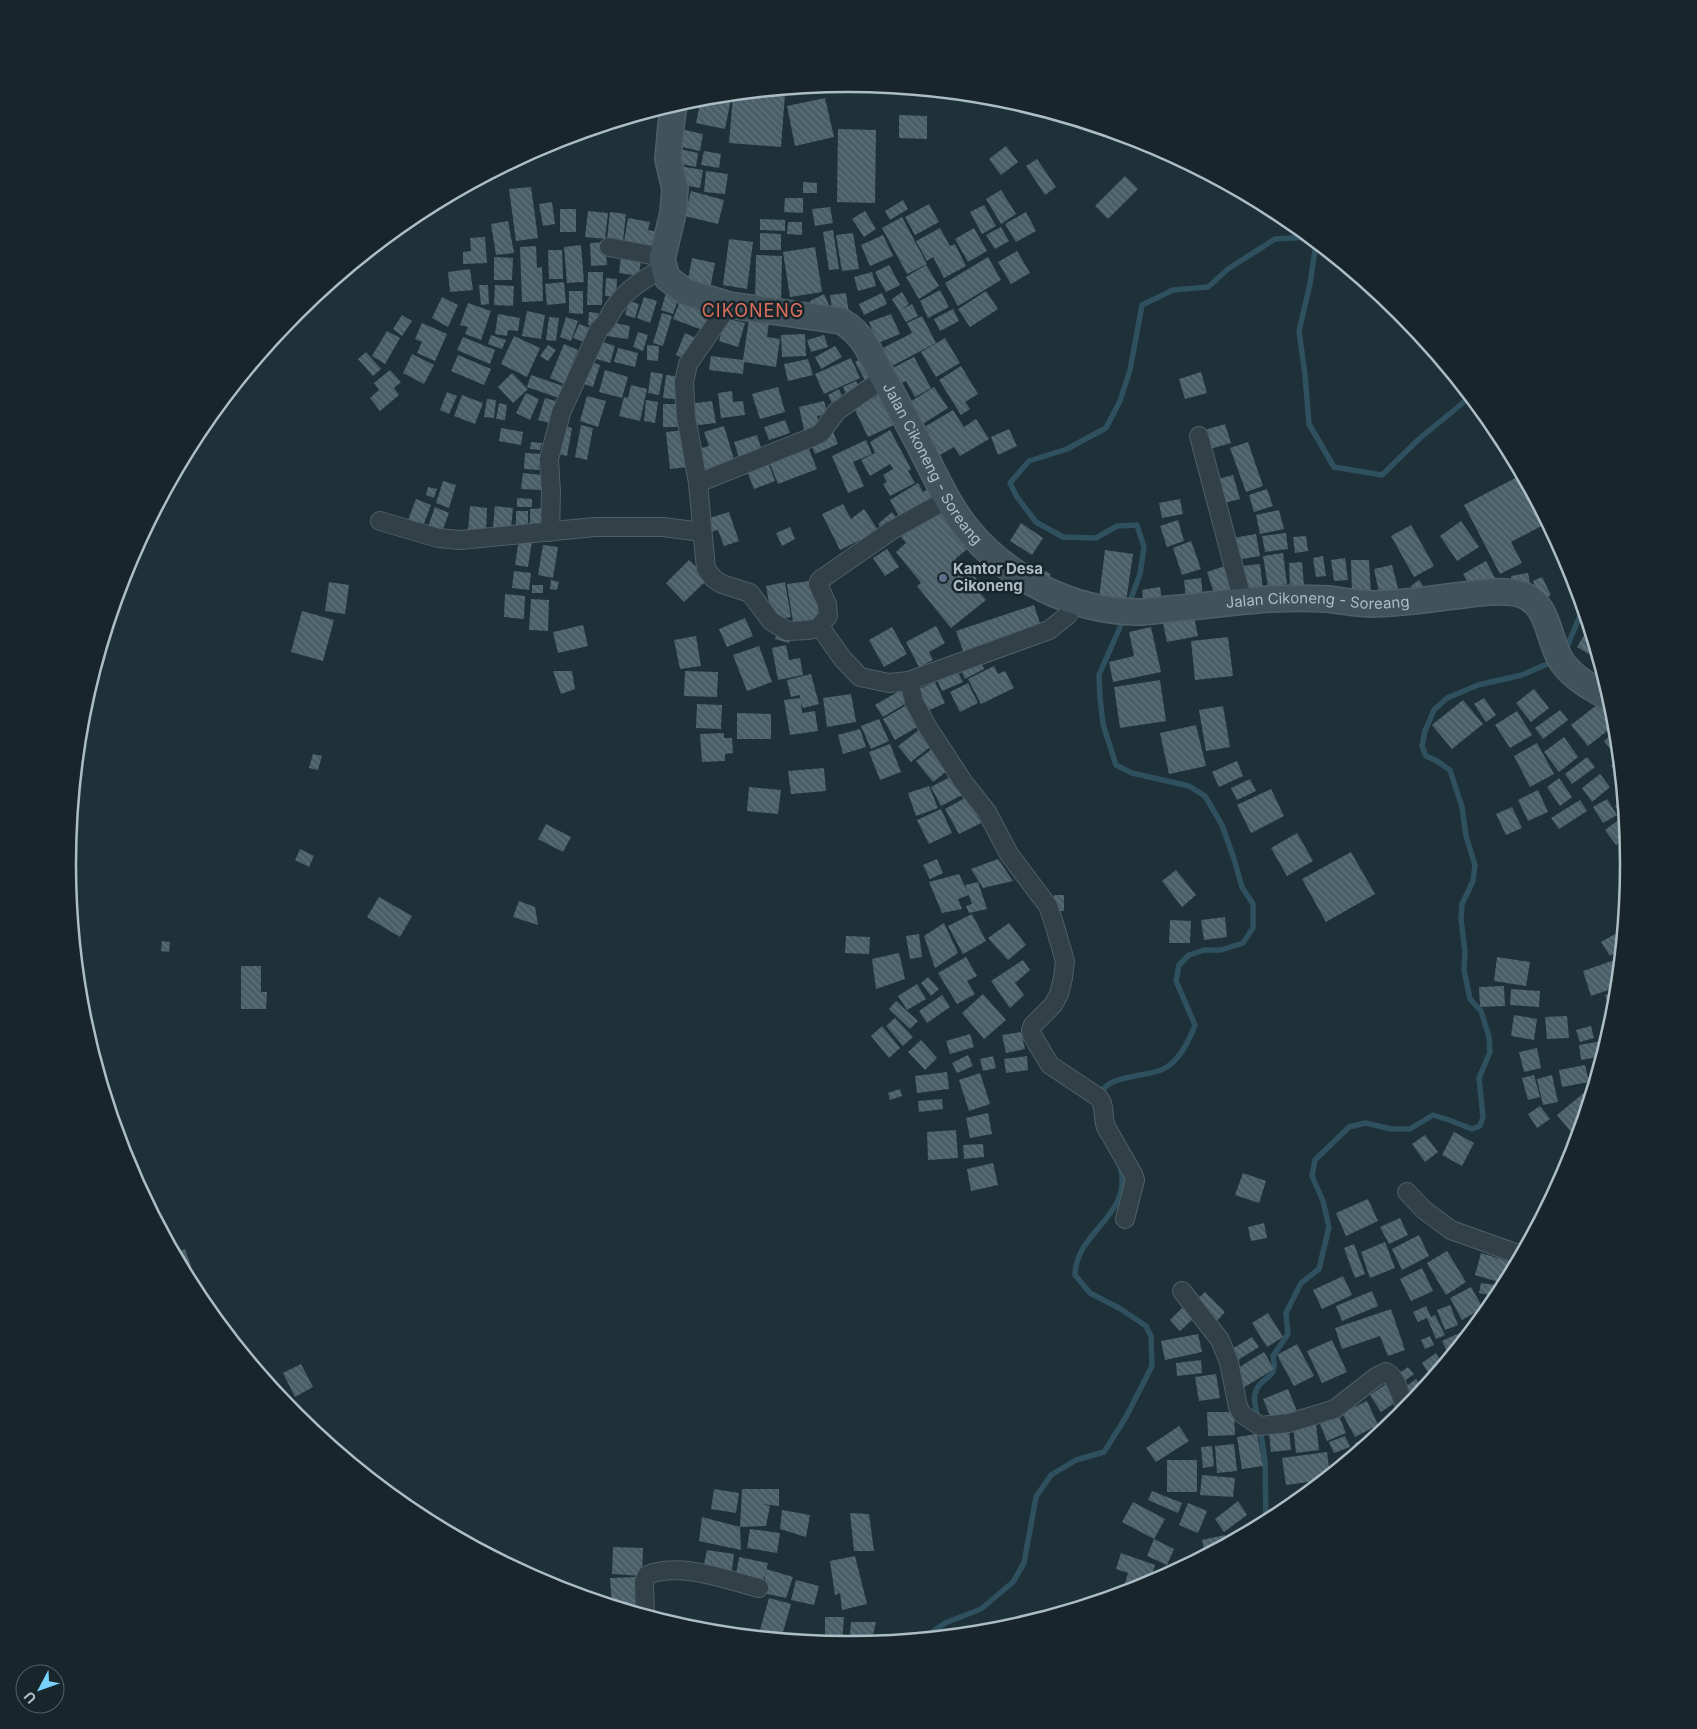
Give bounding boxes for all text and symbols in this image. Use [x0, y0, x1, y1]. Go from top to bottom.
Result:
district label: CIKONENG [702, 300, 804, 321]
street label: Jalan Cikoneng - Soreang [879, 379, 987, 549]
place label: Kantor Desa Cikoneng [953, 559, 1043, 595]
marker: Kantor Desa Cikoneng [937, 572, 949, 584]
street label: Jalan Cikoneng - Soreang [1225, 588, 1410, 613]
north arrow [15, 1664, 65, 1714]
text: U [20, 1688, 40, 1707]

